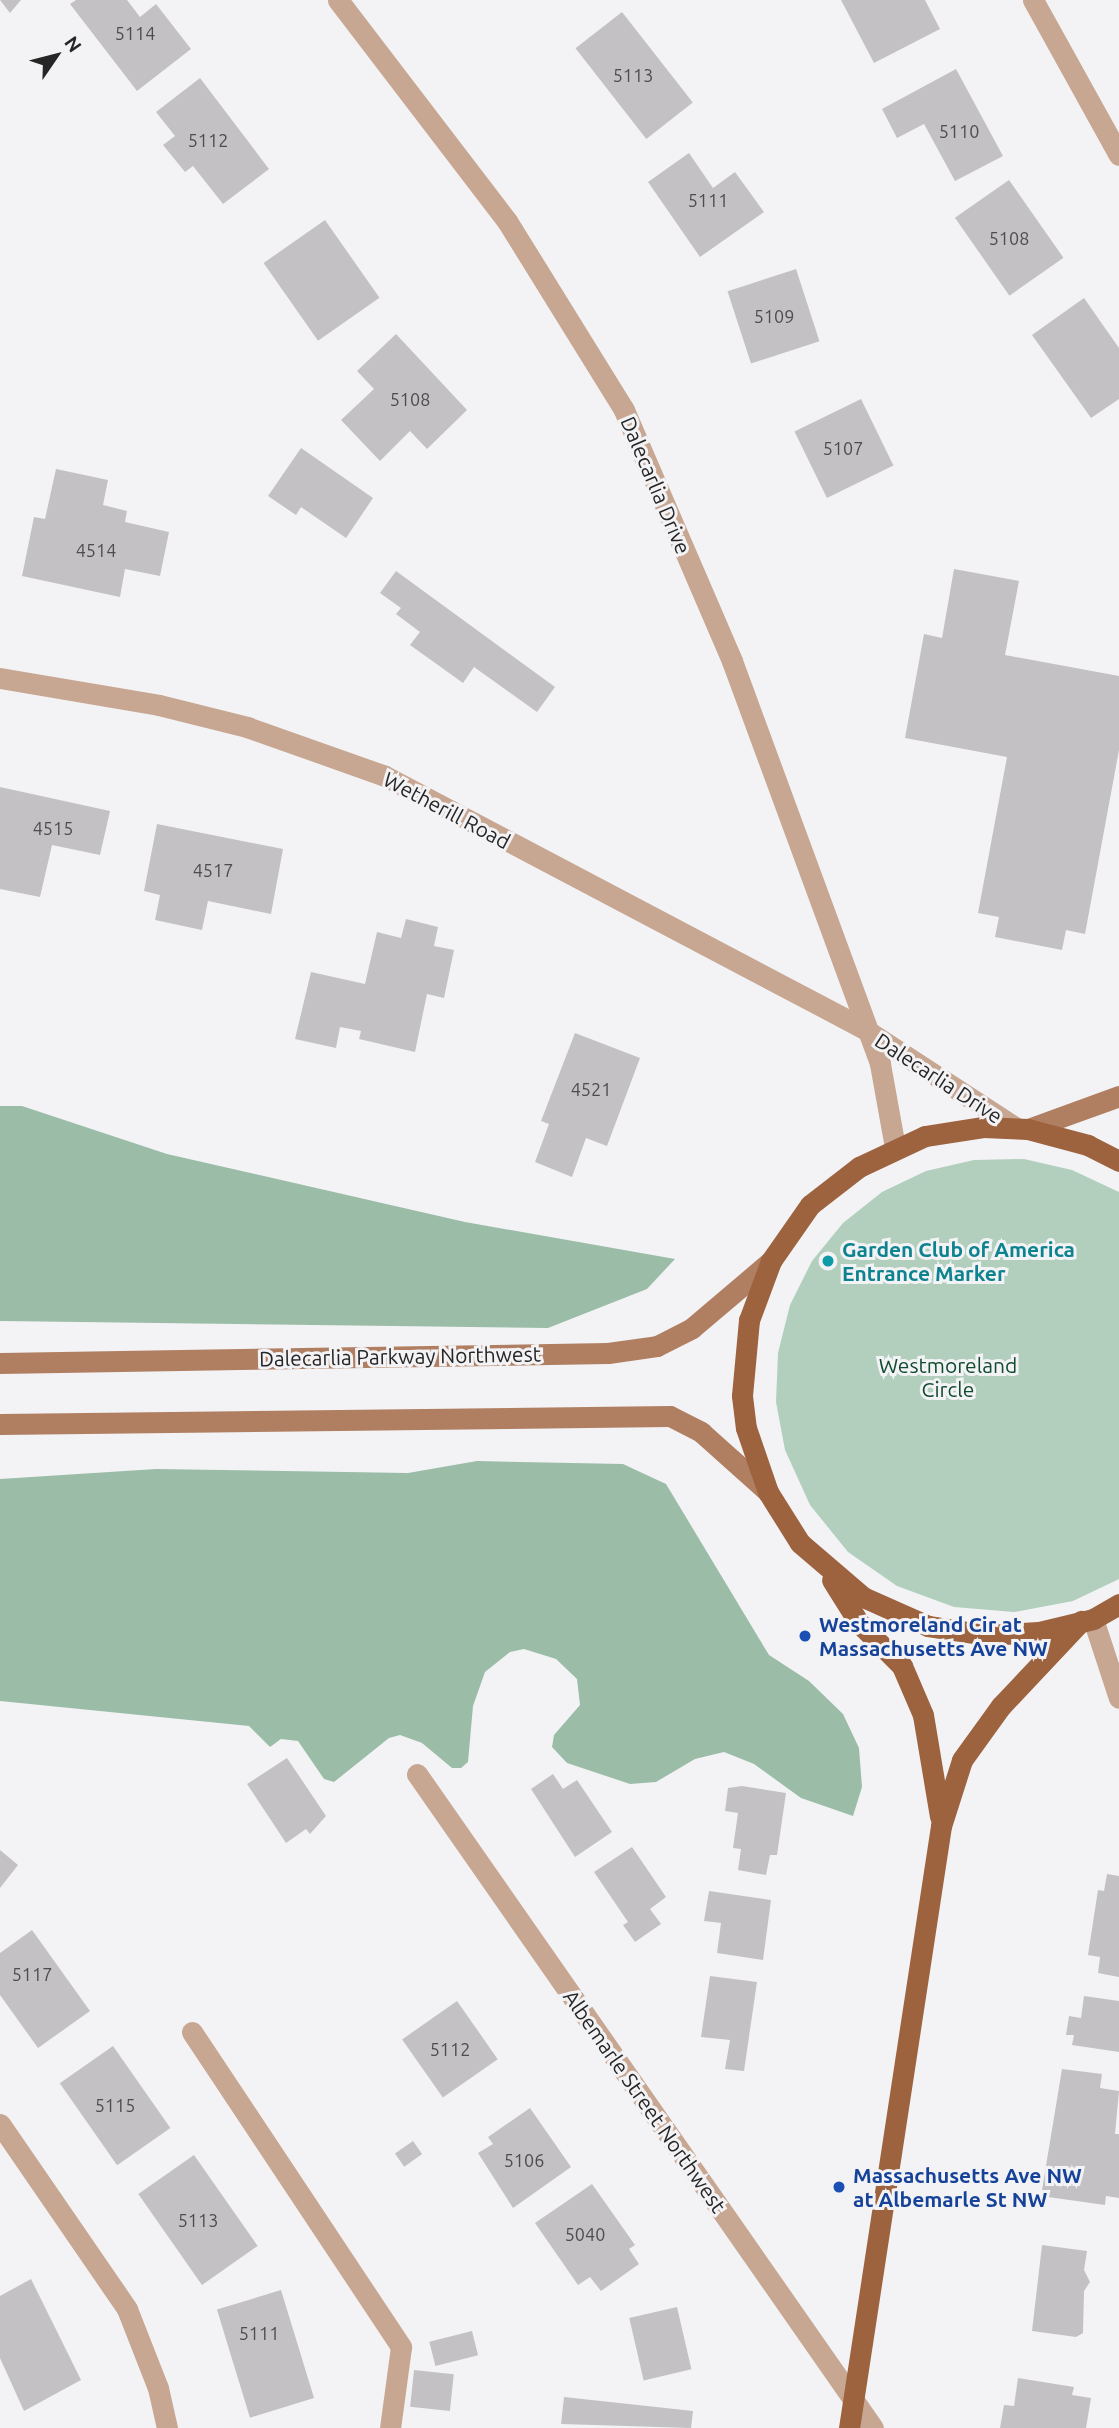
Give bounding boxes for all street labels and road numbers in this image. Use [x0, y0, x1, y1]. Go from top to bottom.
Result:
street label: Dalecarlia Drive [616, 412, 696, 558]
street label: Wetherill Road [379, 766, 515, 854]
street label: Dalecarlia Drive [870, 1027, 1008, 1129]
street label: Dalecarlia Parkway Northwest [259, 1341, 541, 1371]
street label: Albemarle Street Northwest [558, 1985, 732, 2217]

